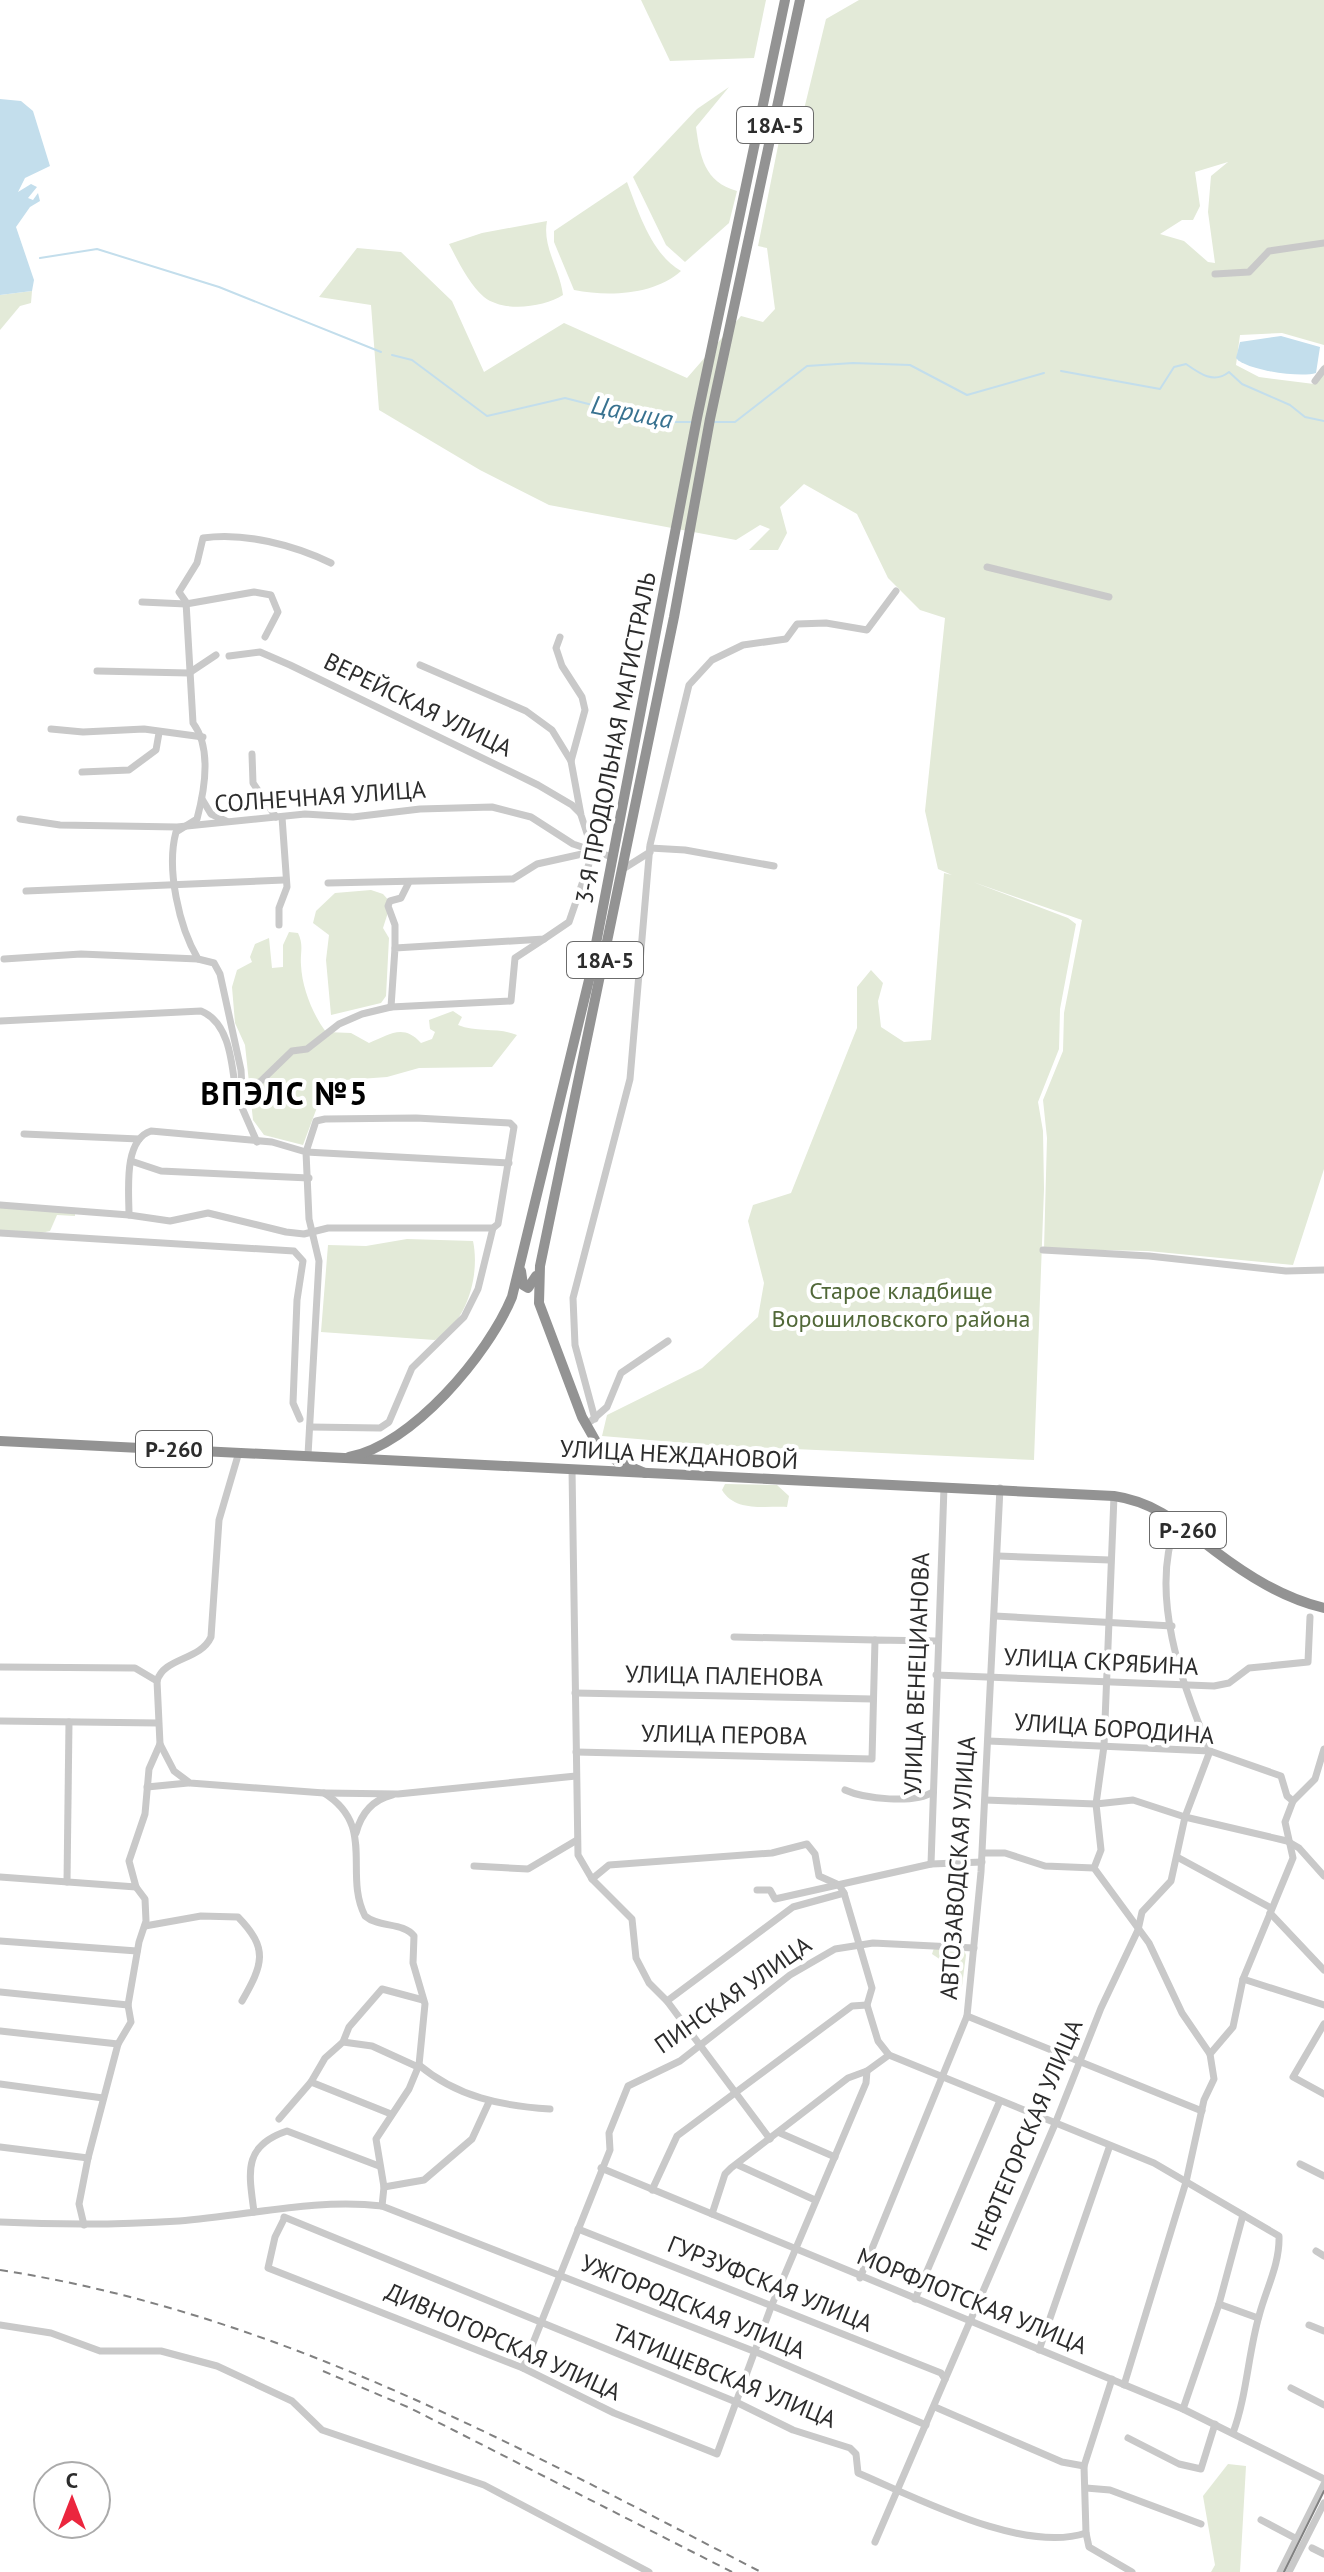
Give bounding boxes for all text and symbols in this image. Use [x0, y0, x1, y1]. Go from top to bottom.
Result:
road number: 18А-5 [737, 107, 813, 143]
water label: Царица [588, 387, 676, 436]
street label: 3-Я ПРОДОЛЬНАЯ МАГИСТРАЛЬ [568, 569, 663, 906]
street label: ВЕРЕЙСКАЯ УЛИЦА [319, 646, 517, 764]
street label: СОЛНЕЧНАЯ УЛИЦА [213, 774, 427, 819]
road number: 18А-5 [567, 942, 643, 978]
district label: ВПЭЛС №5 [201, 1072, 369, 1114]
park label: Старое кладбище Ворошиловского района [772, 1275, 1030, 1334]
road number: Р-260 [136, 1431, 212, 1467]
street label: УЛИЦА НЕЖДАНОВОЙ [559, 1433, 799, 1476]
road number: Р-260 [1150, 1512, 1226, 1548]
street label: УЛИЦА ВЕНЕЦИАНОВА [897, 1552, 936, 1796]
street label: УЛИЦА СКРЯБИНА [1003, 1641, 1199, 1682]
street label: УЛИЦА ПАЛЕНОВА [625, 1658, 823, 1693]
street label: УЛИЦА БОРОДИНА [1013, 1706, 1215, 1751]
street label: УЛИЦА ПЕРОВА [641, 1718, 807, 1751]
street label: АВТОЗАВОДСКАЯ УЛИЦА [933, 1735, 982, 2001]
street label: ПИНСКАЯ УЛИЦА [648, 1929, 817, 2060]
street label: НЕФТЕГОРСКАЯ УЛИЦА [964, 2014, 1089, 2255]
street label: ГУРЗУФСКАЯ УЛИЦА [663, 2228, 877, 2339]
street label: МОРФЛОТСКАЯ УЛИЦА [853, 2240, 1092, 2361]
street label: УЖГОРОДСКАЯ УЛИЦА [576, 2247, 810, 2366]
street label: ДИВНОГОРСКАЯ УЛИЦА [381, 2276, 626, 2407]
street label: ТАТИЩЕВСКАЯ УЛИЦА [608, 2316, 841, 2435]
north arrow [32, 2460, 112, 2540]
text: С [66, 2466, 78, 2494]

